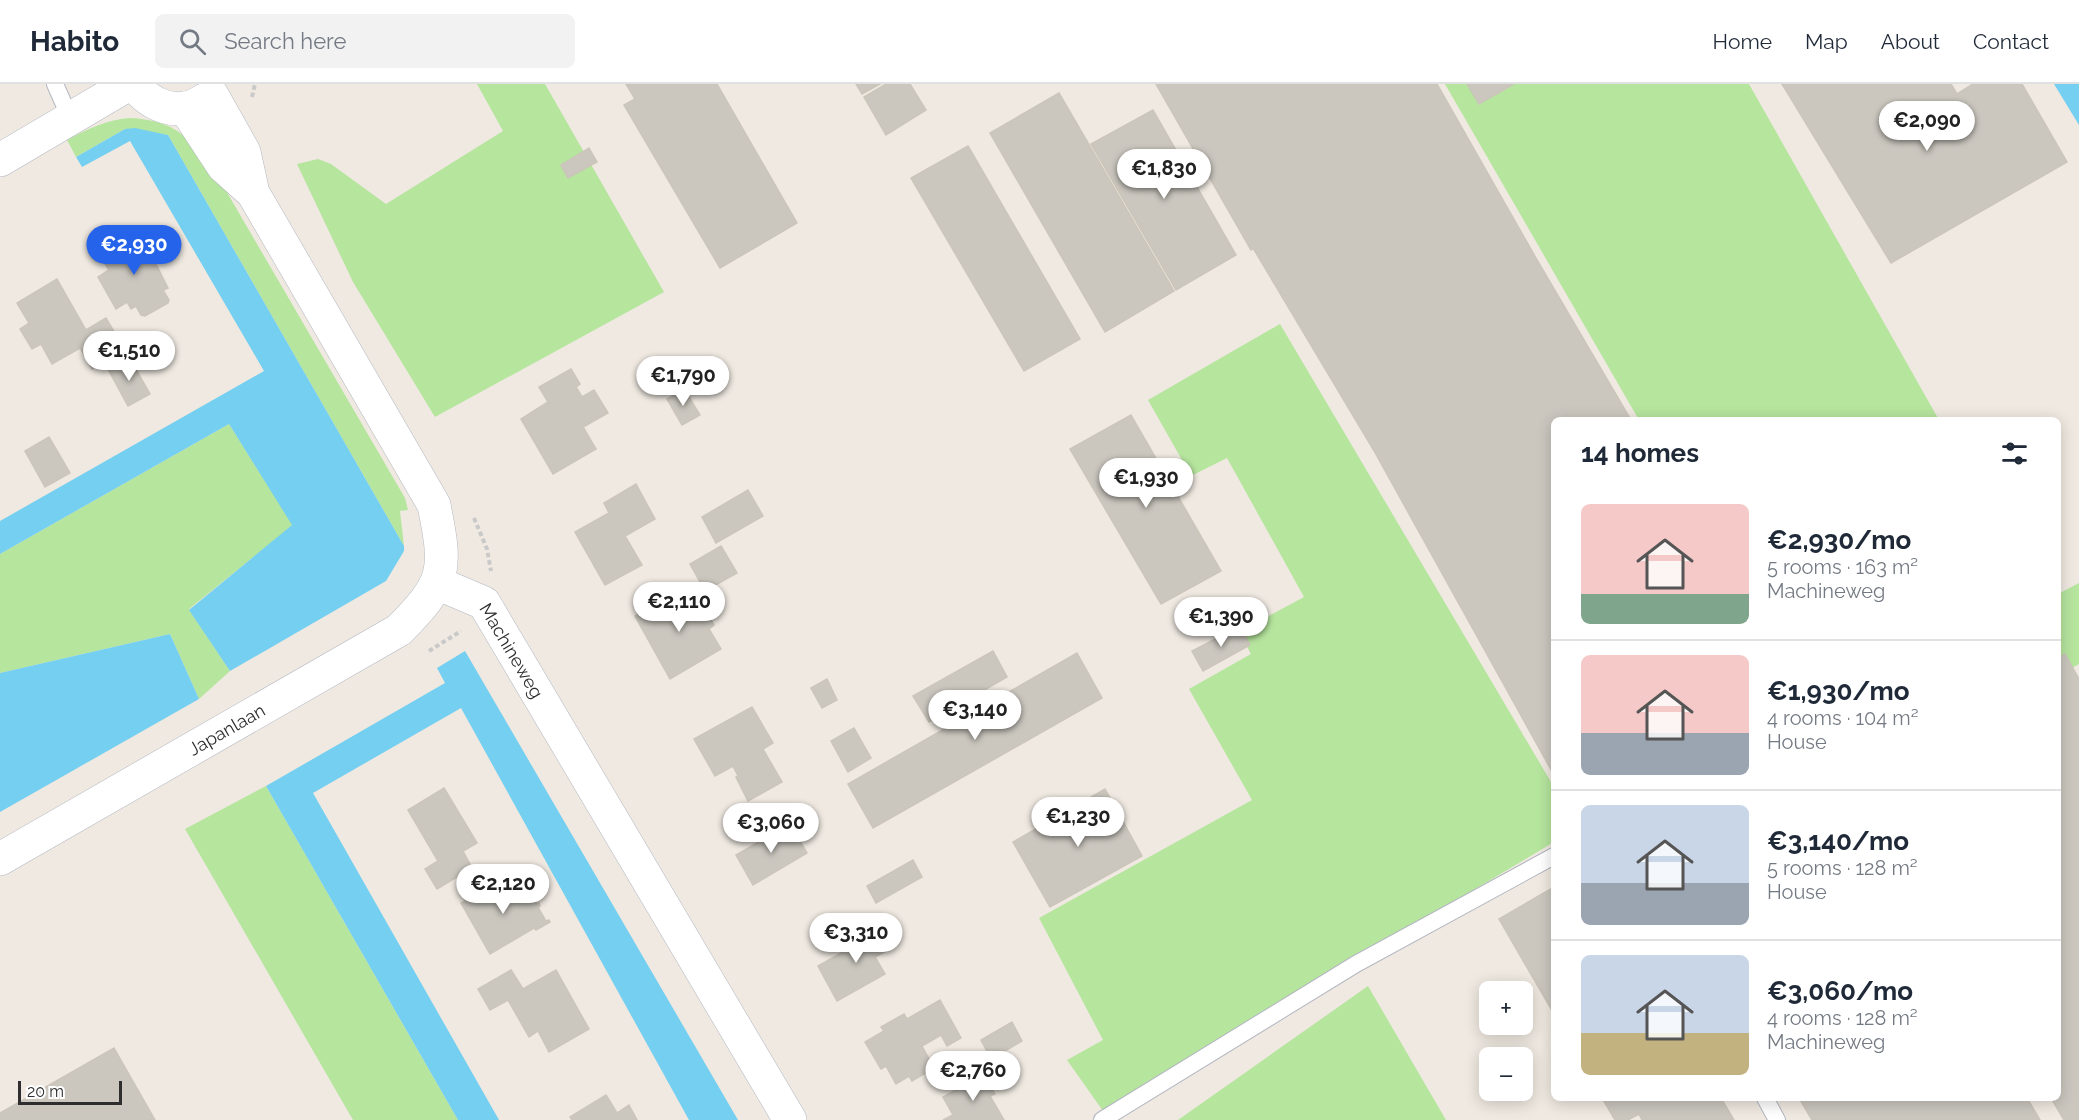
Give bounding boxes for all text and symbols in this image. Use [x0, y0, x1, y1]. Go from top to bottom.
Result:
search box [155, 14, 575, 68]
text: Habito [30, 25, 119, 58]
icon: search [176, 25, 209, 58]
text: Search here [224, 28, 346, 54]
text: Home [1713, 29, 1772, 54]
text: Map [1805, 29, 1848, 54]
text: About [1881, 29, 1940, 54]
text: Contact [1973, 29, 2049, 54]
pin: €2,090 [1878, 101, 1976, 152]
text: €2,090 [1893, 108, 1961, 132]
pin: €1,830 [1115, 149, 1213, 200]
text: €1,830 [1131, 156, 1197, 180]
pin: €2,930 [85, 225, 183, 276]
text: €2,930 [100, 232, 168, 256]
pin: €1,510 [80, 331, 178, 382]
text: €1,510 [97, 338, 161, 362]
pin: €1,790 [634, 356, 732, 407]
text: €1,790 [650, 363, 716, 387]
icon: filters [1998, 437, 2031, 470]
text: 14 homes [1581, 438, 1699, 468]
pin: €1,930 [1097, 458, 1195, 509]
text: €1,930 [1113, 465, 1179, 489]
text: €2,930/mo [1767, 525, 1911, 555]
icon: home [1629, 528, 1701, 600]
text: 5 rooms · 163 m² [1767, 555, 1918, 579]
text: Machineweg [1767, 579, 1885, 603]
pin: €2,110 [630, 582, 728, 633]
text: €2,110 [647, 589, 711, 613]
pin: €1,390 [1172, 597, 1270, 648]
street label: Machineweg [476, 599, 548, 702]
text: €1,390 [1188, 604, 1254, 628]
text: €1,930/mo [1767, 676, 1909, 706]
icon: home [1629, 679, 1701, 751]
pin: €3,140 [926, 690, 1024, 741]
text: €3,140 [942, 697, 1008, 721]
street label: Japanlaan [184, 699, 268, 759]
text: 4 rooms · 104 m² [1767, 706, 1919, 730]
text: House [1767, 730, 1827, 754]
pin: €1,230 [1029, 797, 1127, 848]
pin: €3,060 [722, 803, 820, 854]
text: €1,230 [1045, 804, 1111, 828]
text: €3,060 [737, 810, 805, 834]
text: €3,140/mo [1767, 826, 1909, 856]
icon: home [1629, 829, 1701, 901]
text: 5 rooms · 128 m² [1767, 856, 1918, 880]
pin: €2,120 [454, 864, 552, 915]
text: €2,120 [470, 871, 536, 895]
text: House [1767, 880, 1827, 904]
pin: €3,310 [807, 913, 905, 964]
text: €3,310 [823, 920, 889, 944]
text: €3,060/mo [1767, 976, 1913, 1006]
icon: home [1629, 979, 1701, 1051]
map controls [1479, 981, 1533, 1101]
button: + [1479, 981, 1533, 1035]
text: 4 rooms · 128 m² [1767, 1006, 1918, 1030]
text: Machineweg [1767, 1030, 1885, 1054]
button: − [1479, 1047, 1533, 1101]
pin: €2,760 [924, 1051, 1022, 1102]
text: €2,760 [939, 1058, 1007, 1082]
scale bar [18, 1078, 122, 1106]
text: 20 m [27, 1082, 64, 1101]

